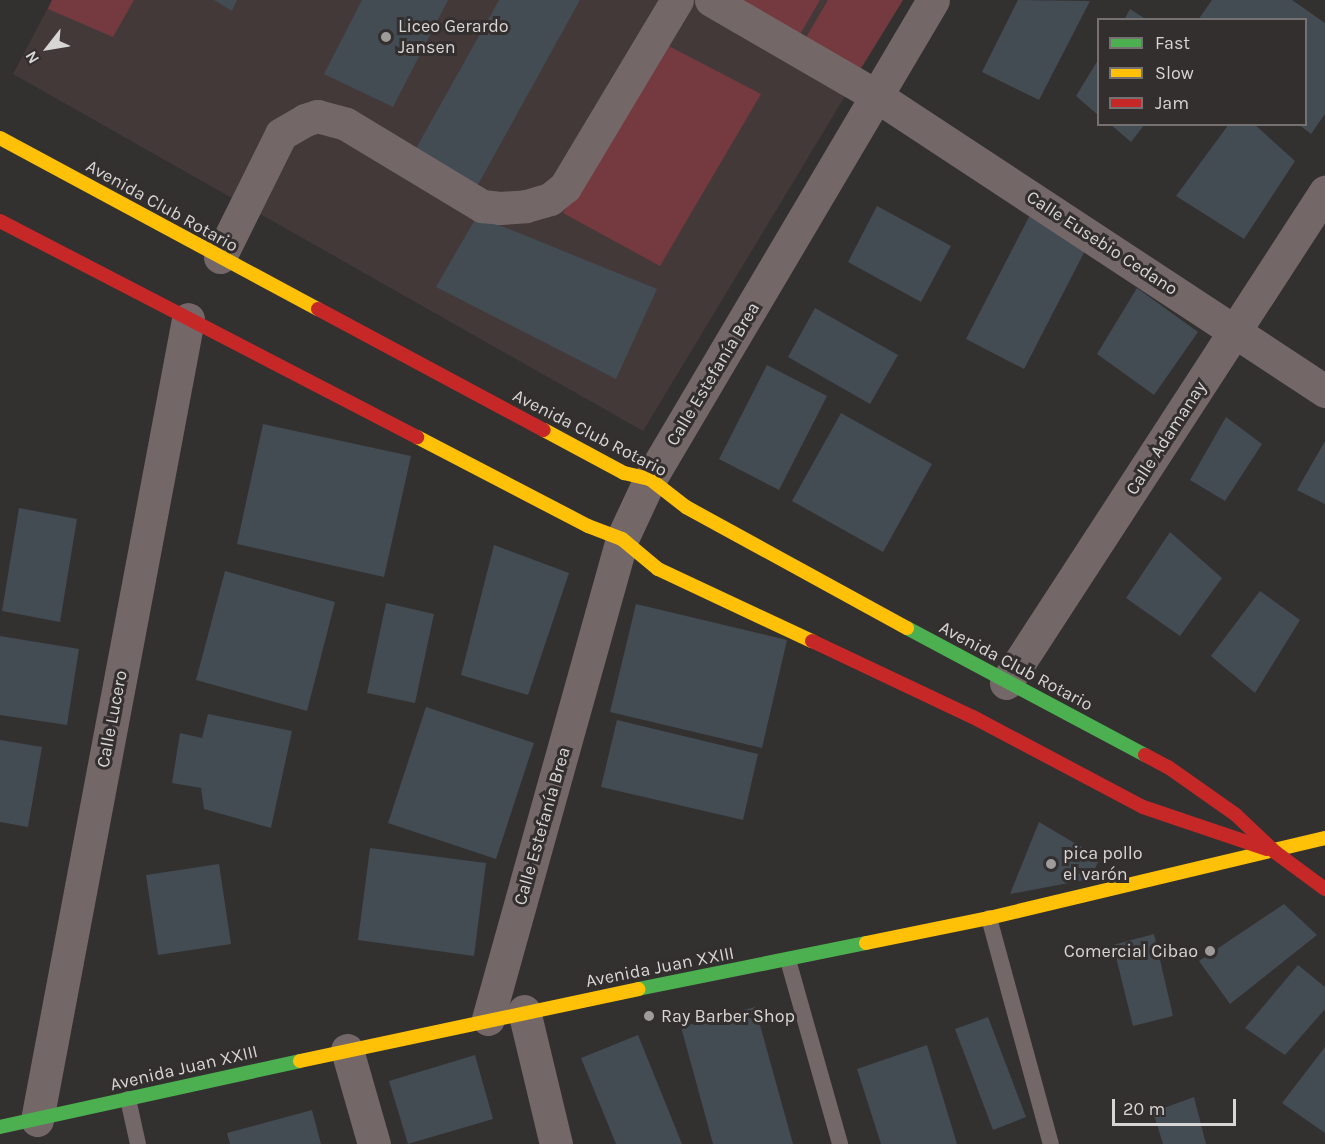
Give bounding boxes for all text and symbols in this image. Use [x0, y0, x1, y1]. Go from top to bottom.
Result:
place label: Liceo Gerardo Jansen [398, 16, 509, 58]
north arrow [18, 18, 78, 78]
legend [1097, 18, 1307, 126]
marker: Liceo Gerardo Jansen [379, 30, 393, 44]
text: Fast [1155, 32, 1190, 54]
text: N [21, 48, 43, 67]
text: Slow [1155, 62, 1194, 84]
text: Jam [1155, 92, 1189, 114]
street label: Avenida Club Rotario [82, 155, 242, 257]
street label: Calle Eusebio Cedano [1022, 186, 1182, 300]
street label: Calle Estefanía Brea [662, 298, 764, 450]
street label: Calle Adamanay [1121, 377, 1211, 499]
street label: Avenida Club Rotario [509, 385, 671, 481]
street label: Avenida Club Rotario [936, 616, 1096, 716]
street label: Calle Lucero [92, 668, 132, 770]
street label: Calle Estefanía Brea [509, 744, 575, 908]
place label: pica pollo el varón [1063, 843, 1143, 886]
marker: pica pollo el varón [1044, 857, 1058, 871]
place label: Comercial Cibao [1064, 940, 1198, 962]
street label: Avenida Juan XXIII [584, 942, 736, 992]
marker: Comercial Cibao [1203, 944, 1217, 958]
place label: Ray Barber Shop [661, 1005, 795, 1027]
marker: Ray Barber Shop [642, 1009, 656, 1023]
street label: Avenida Juan XXIII [108, 1041, 260, 1095]
scale bar [1115, 1087, 1240, 1125]
text: 20 m [1123, 1098, 1165, 1120]

